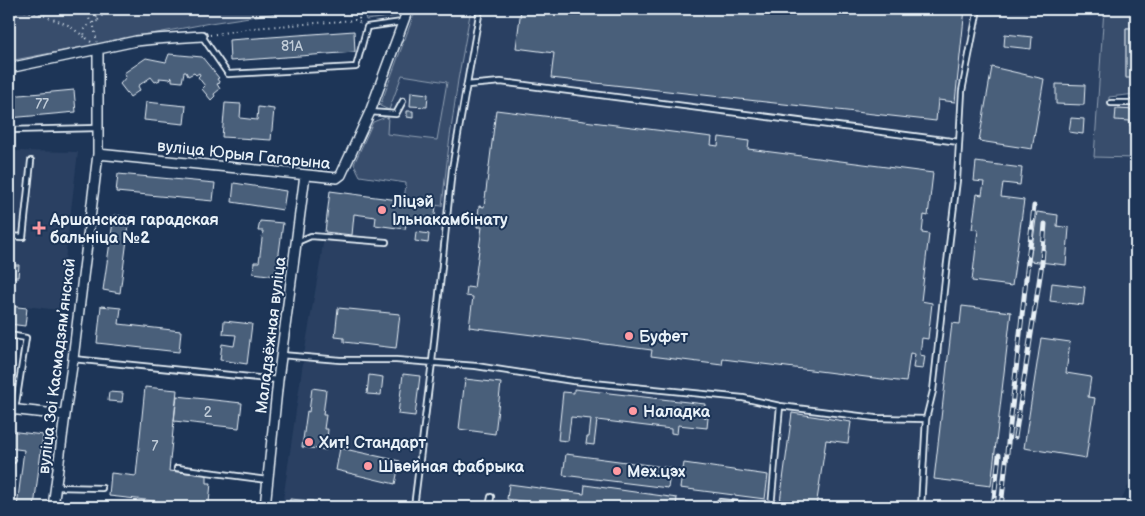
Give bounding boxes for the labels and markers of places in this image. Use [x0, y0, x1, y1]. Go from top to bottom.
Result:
place label: Ліцэй Ільнакамбінату [391, 193, 508, 230]
marker: Ліцэй Ільнакамбінату [376, 204, 388, 216]
place label: Аршанская гарадская бальніца №2 [49, 211, 219, 248]
marker: Аршанская гарадская бальніца №2 [32, 221, 46, 235]
place label: Буфет [639, 328, 688, 347]
marker: Буфет [623, 330, 635, 342]
place label: Наладка [643, 403, 711, 422]
marker: Наладка [627, 405, 639, 417]
place label: Хит! Стандарт [318, 434, 427, 453]
marker: Хит! Стандарт [303, 436, 315, 448]
place label: Швейная фабрыка [378, 458, 525, 477]
marker: Швейная фабрыка [362, 460, 374, 472]
place label: Мех.цэх [627, 463, 686, 482]
marker: Мех.цэх [611, 465, 623, 477]

